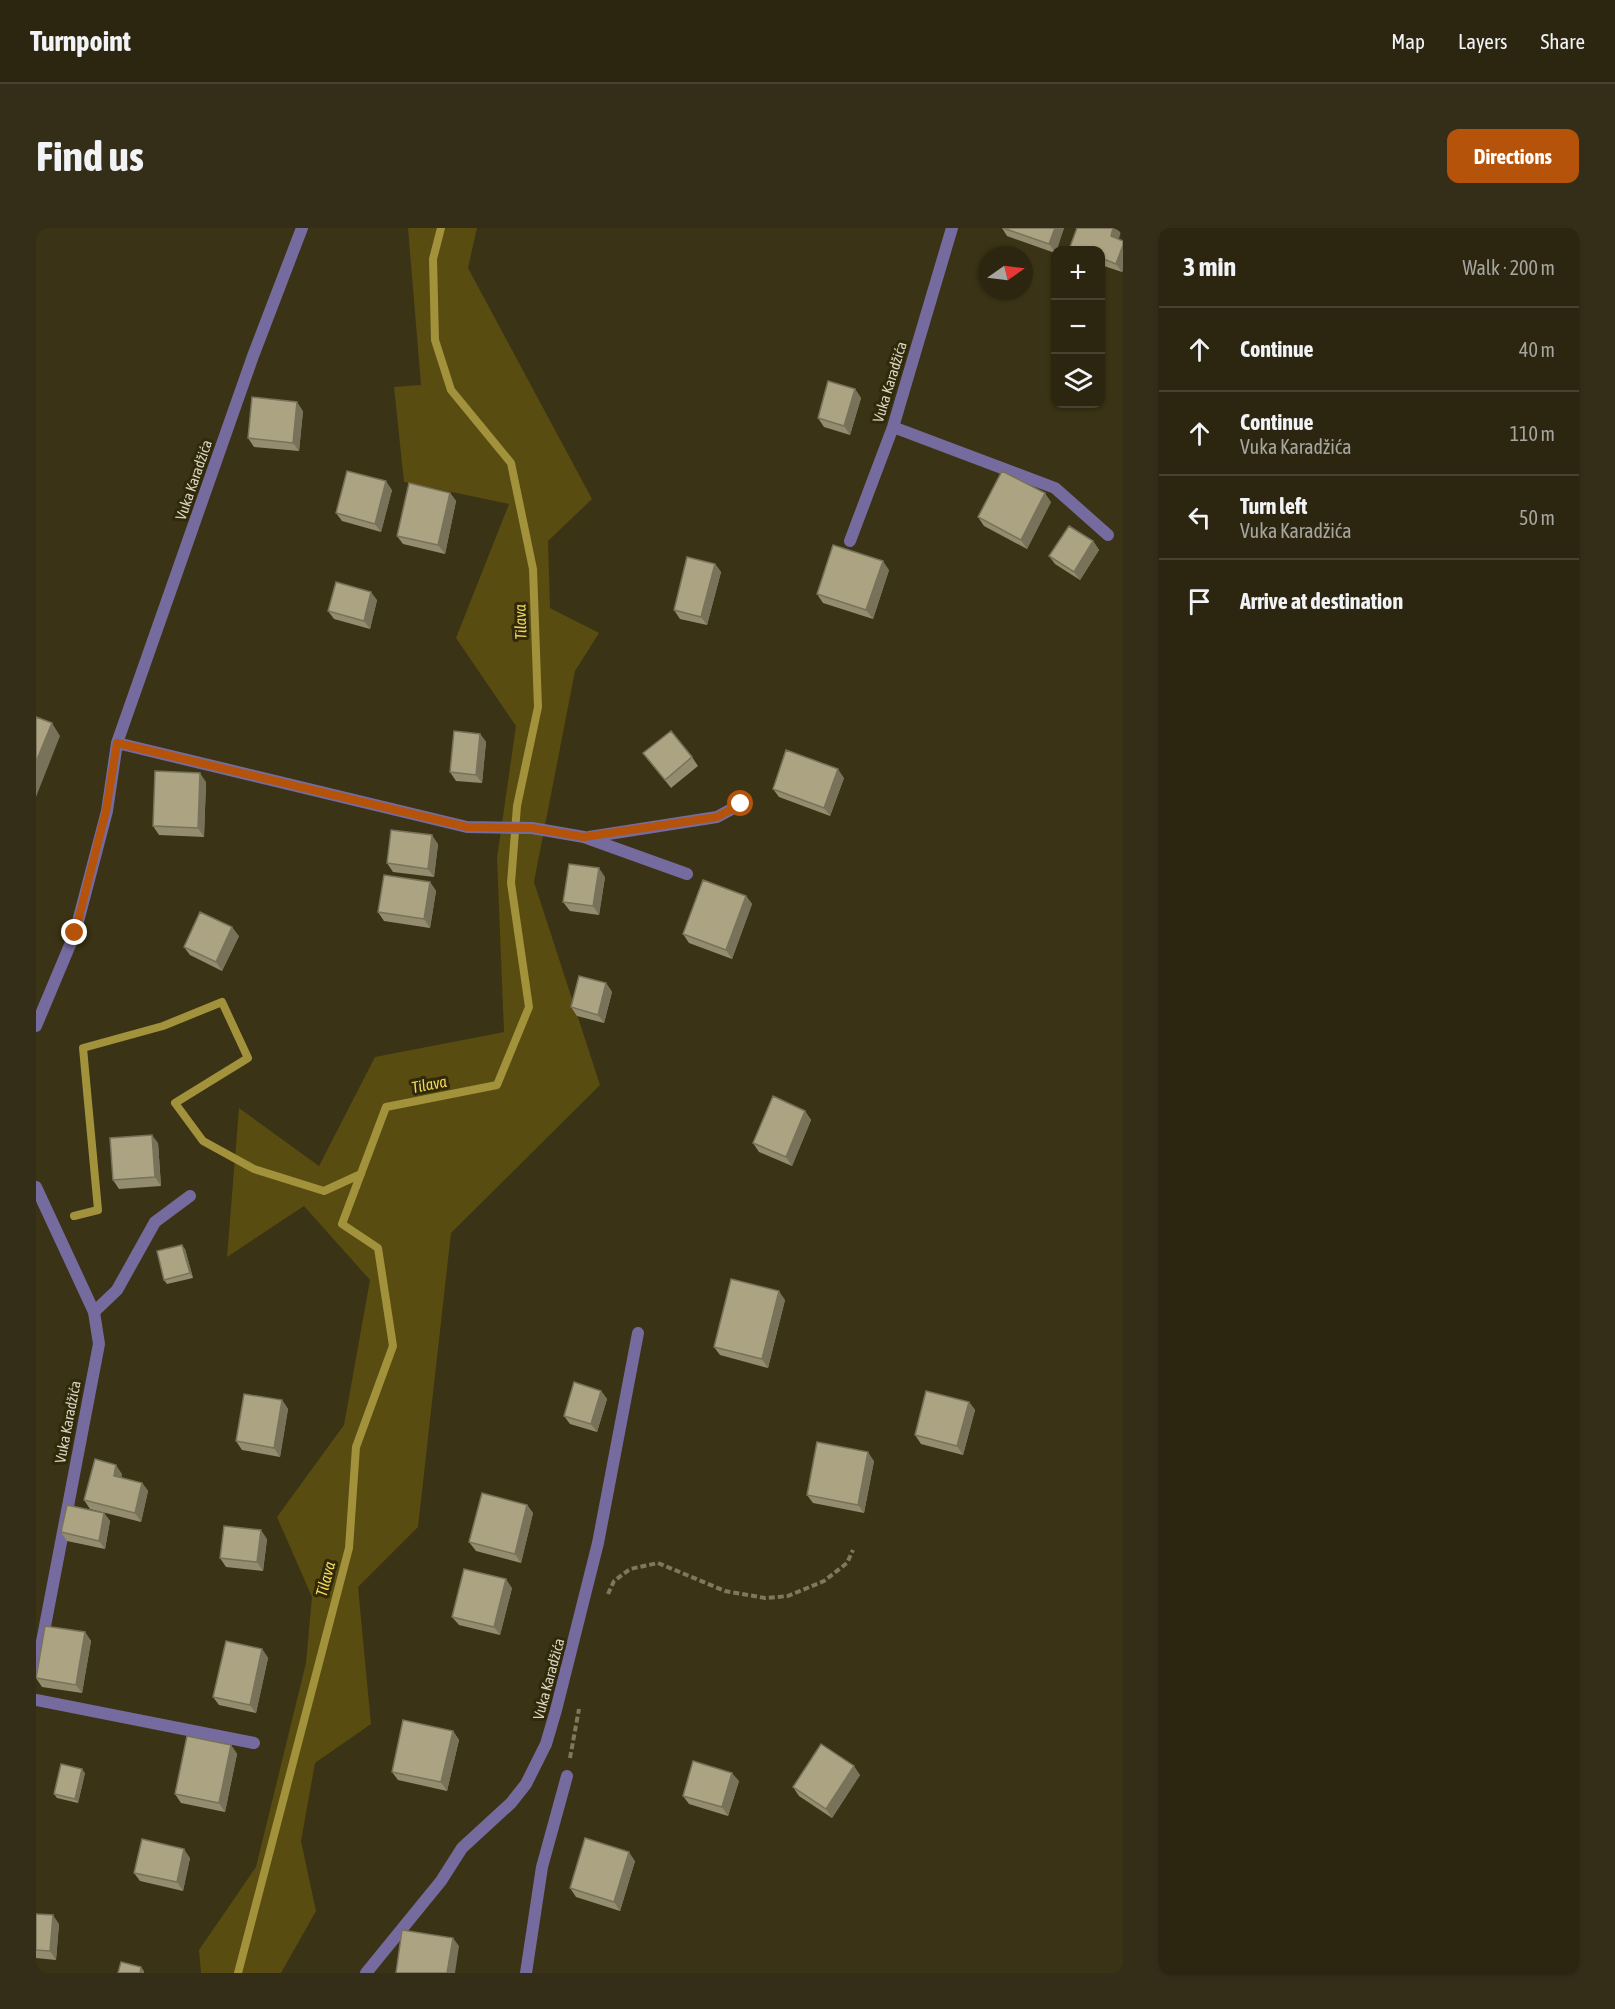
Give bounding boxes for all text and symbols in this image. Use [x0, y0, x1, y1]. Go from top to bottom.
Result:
text: Turnpoint [30, 25, 131, 57]
text: Map [1391, 29, 1425, 53]
text: Layers [1458, 29, 1508, 53]
text: Share [1541, 29, 1585, 53]
button: Directions [1447, 129, 1579, 183]
text: Find us [36, 132, 144, 180]
north arrow [979, 246, 1033, 300]
map controls [1051, 246, 1105, 408]
button: + [1051, 246, 1105, 300]
text: 3 min [1183, 252, 1236, 282]
text: Walk · 200 m [1463, 256, 1555, 279]
button: − [1051, 300, 1105, 354]
icon: ahead [1183, 333, 1216, 366]
text: Continue [1240, 336, 1314, 362]
text: 40 m [1519, 338, 1555, 361]
street label: Vuka Karadžića [869, 339, 910, 424]
button: layers [1051, 354, 1105, 408]
text: Continue [1240, 409, 1314, 435]
icon: ahead [1183, 417, 1216, 450]
text: 110 m [1510, 422, 1555, 445]
text: Vuka Karadžića [1240, 435, 1351, 458]
street label: Vuka Karadžića [172, 438, 215, 522]
text: Turn left [1240, 493, 1307, 519]
icon: left [1183, 501, 1216, 534]
text: 50 m [1519, 506, 1555, 529]
text: Vuka Karadžića [1240, 519, 1351, 542]
icon: arrive [1183, 585, 1216, 618]
text: Arrive at destination [1240, 588, 1403, 614]
water label: Tilava [510, 603, 530, 640]
route start [727, 790, 753, 816]
route end [61, 919, 87, 945]
water label: Tilava [410, 1072, 449, 1096]
street label: Vuka Karadžića [51, 1379, 84, 1465]
water label: Tilava [312, 1559, 338, 1599]
street label: Vuka Karadžića [529, 1636, 568, 1721]

